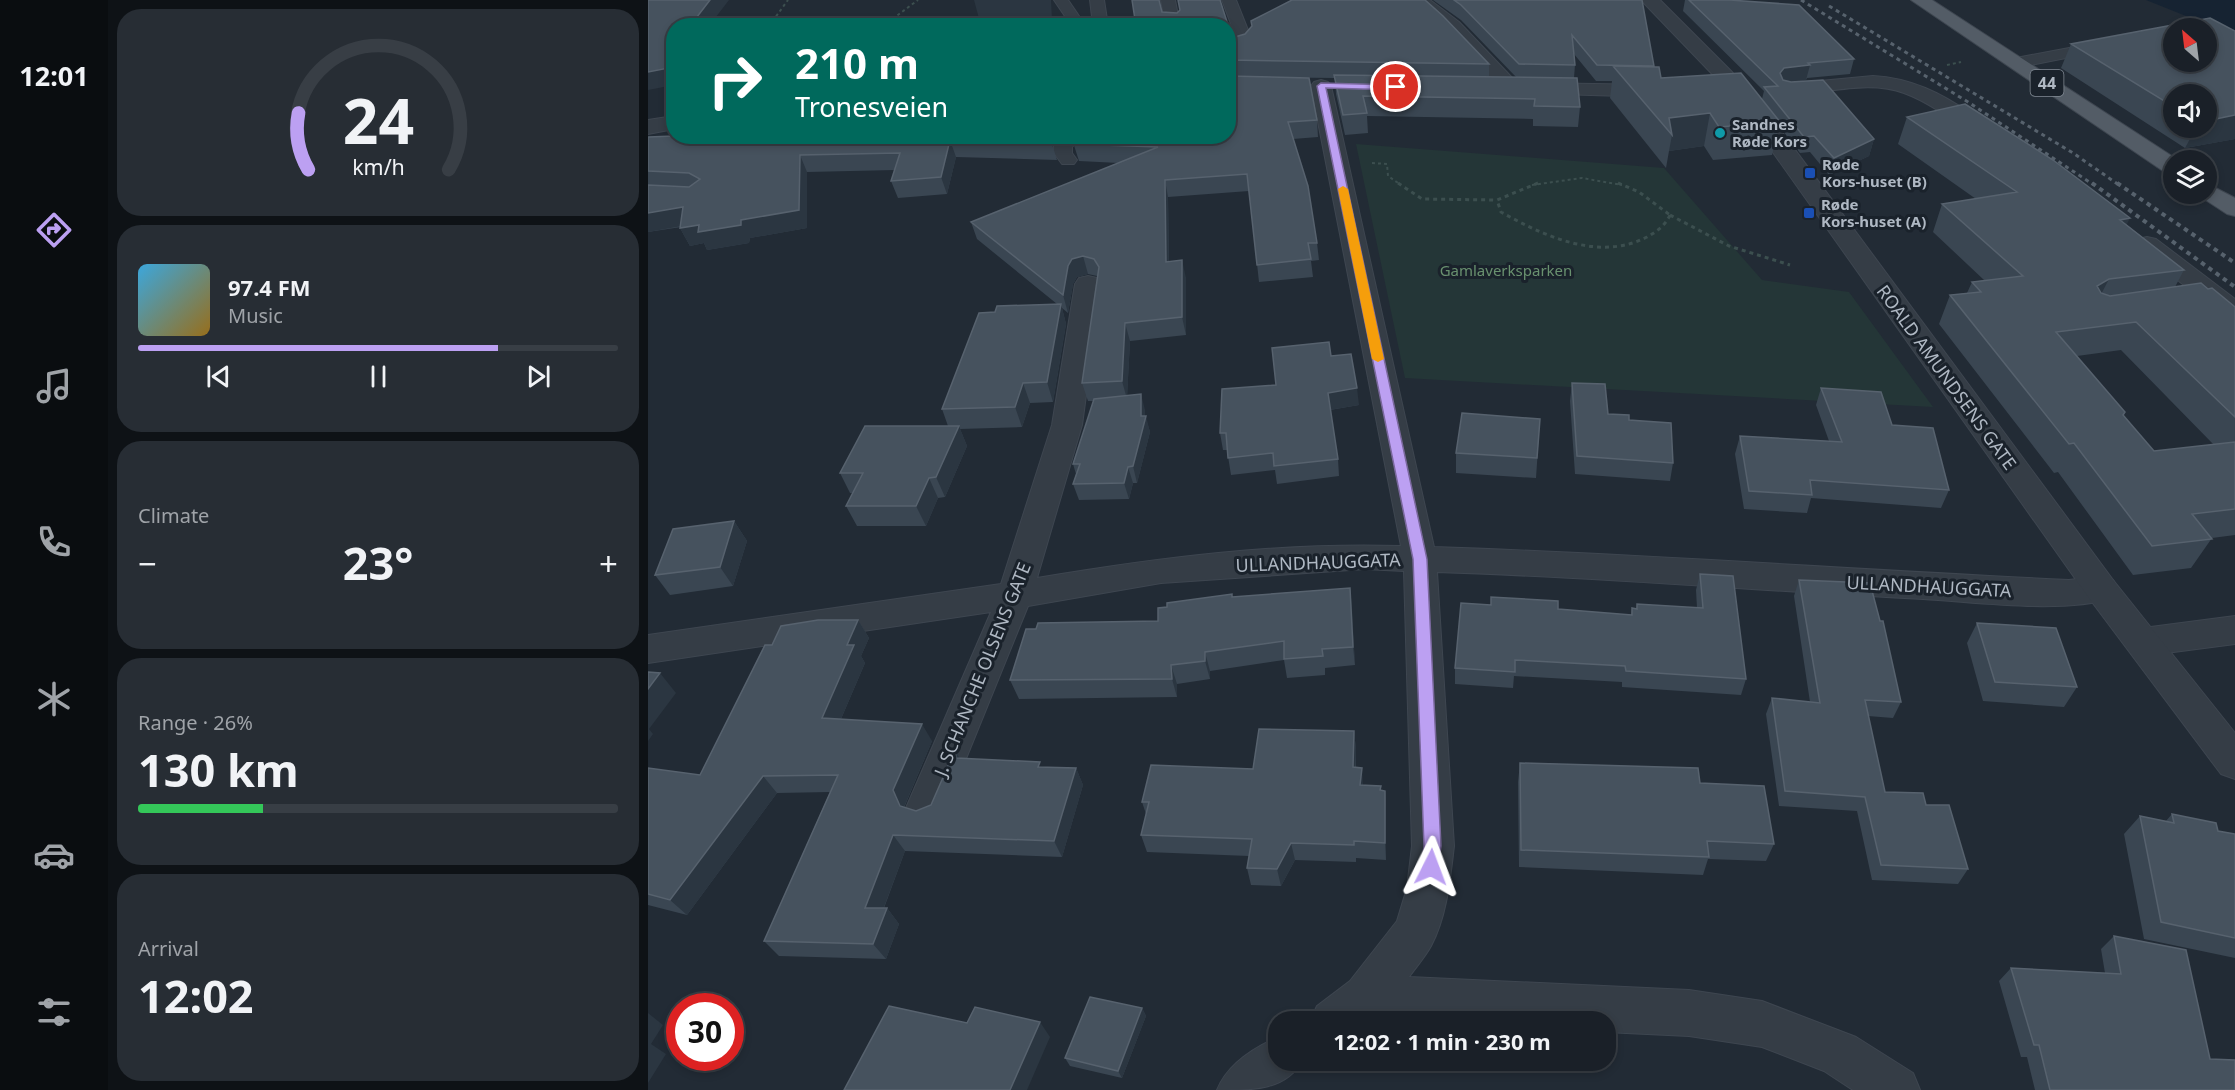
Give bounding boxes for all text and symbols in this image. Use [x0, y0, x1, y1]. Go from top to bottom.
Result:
north arrow [2163, 18, 2217, 72]
map controls [2163, 18, 2217, 204]
text: 210 m [795, 34, 919, 91]
icon: right [696, 42, 774, 120]
text: 12:01 [19, 57, 89, 94]
pin [1370, 61, 1421, 112]
icon: arrive [1379, 70, 1412, 103]
road number: 44 [2030, 70, 2064, 96]
text: 24 [342, 77, 414, 162]
button: sound [2163, 84, 2217, 138]
text: Tronesveien [795, 88, 948, 125]
place label: Sandnes Røde Kors [1732, 114, 1807, 151]
marker: Sandnes Røde Kors [1713, 126, 1727, 140]
button: layers [2163, 150, 2217, 204]
text: km/h [352, 152, 404, 181]
place label: Røde Kors-huset (B) [1822, 154, 1927, 191]
marker: Røde Kors-huset (B) [1803, 166, 1817, 180]
place label: Røde Kors-huset (A) [1821, 194, 1926, 231]
marker: Røde Kors-huset (A) [1802, 206, 1816, 220]
icon: directions [33, 209, 75, 251]
park label: Gamlaverksparken [1440, 260, 1572, 280]
text: 97.4 FM [228, 272, 310, 302]
street label: ROALD AMUNDSENS GATE [1872, 280, 2022, 474]
text: Music [228, 302, 283, 329]
icon: previous [202, 360, 235, 393]
icon: pause [362, 360, 395, 393]
icon: next [522, 360, 555, 393]
icon: music [33, 365, 75, 407]
text: Climate [138, 502, 209, 529]
icon: phone [33, 521, 75, 563]
text: 23° [343, 532, 413, 593]
text: − [138, 541, 157, 586]
text: + [599, 541, 618, 586]
street label: ULLANDHAUGGATA [1235, 547, 1401, 577]
street label: J. SCHANCHE OLSENS GATE [927, 559, 1036, 781]
street label: ULLANDHAUGGATA [1846, 570, 2013, 602]
icon: climate [33, 678, 75, 720]
text: Range · 26% [138, 709, 253, 736]
text: 130 km [138, 739, 299, 800]
icon: car [33, 834, 75, 876]
position arrow [1399, 835, 1463, 899]
text: Arrival [138, 935, 199, 962]
text: 12:02 [138, 965, 254, 1026]
icon: filters [33, 991, 75, 1033]
speed limit sign: 30 [666, 993, 744, 1071]
text: 12:02 · 1 min · 230 m [1333, 1026, 1551, 1056]

